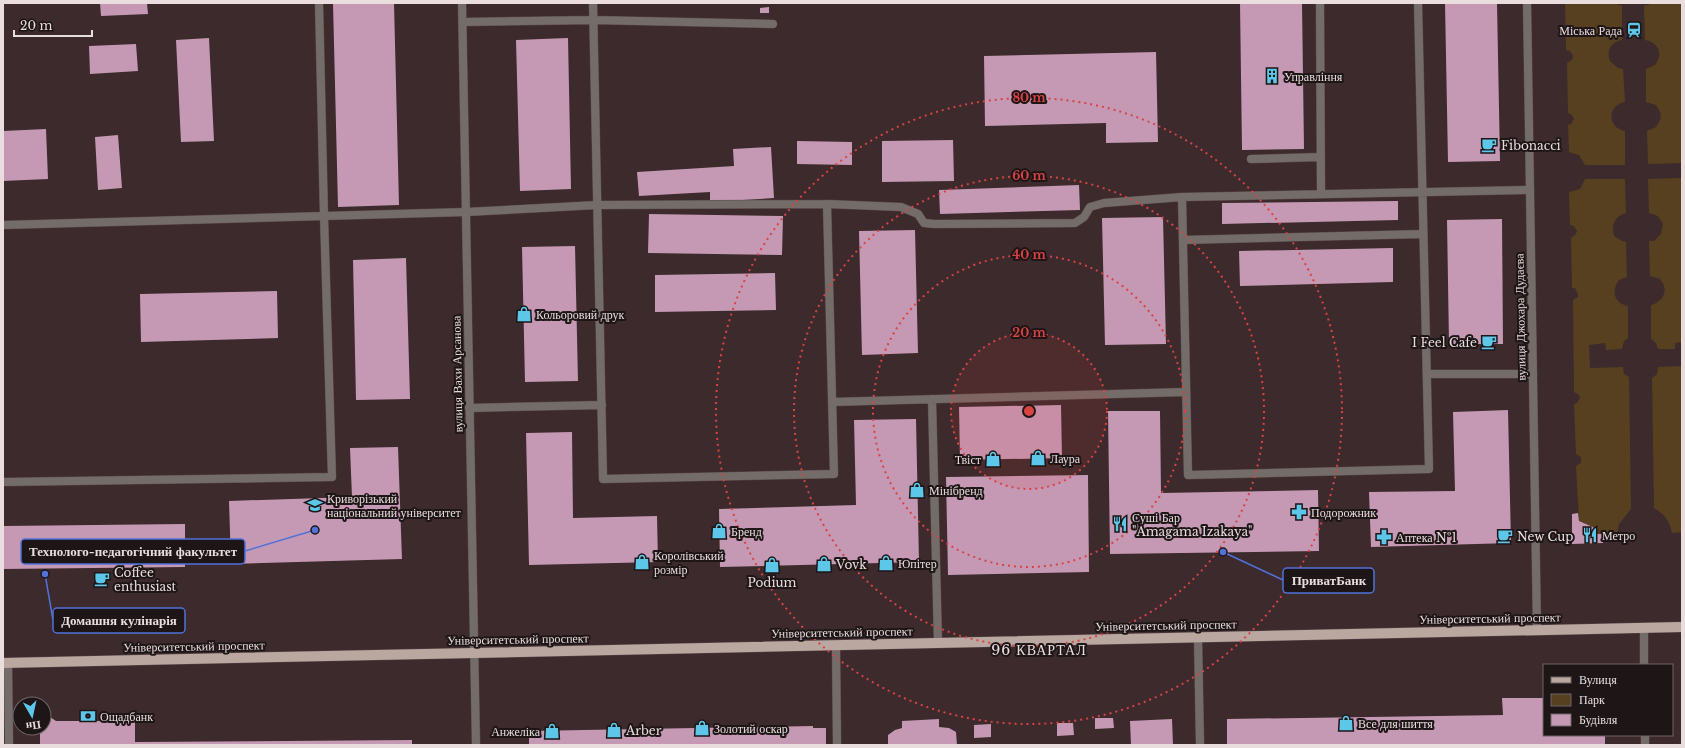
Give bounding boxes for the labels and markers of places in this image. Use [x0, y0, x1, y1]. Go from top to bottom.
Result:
station icon: Міська Рада [1625, 21, 1643, 39]
place label: Міська Рада [1559, 23, 1623, 38]
building icon: Управління [1263, 67, 1281, 85]
place label: Управління [1284, 69, 1343, 84]
cafe icon: Fibonacci [1480, 136, 1498, 154]
place label: Fibonacci [1501, 138, 1561, 153]
shop icon: Кольоровий друк [515, 305, 533, 323]
place label: Кольоровий друк [536, 307, 625, 322]
cafe icon: I Feel Cafe [1480, 333, 1498, 351]
place label: I Feel Cafe [1412, 335, 1477, 350]
centre of rings [1022, 404, 1036, 418]
shop icon: Лаура [1029, 449, 1047, 467]
shop icon: Твіст [984, 450, 1002, 468]
place label: Лаура [1050, 451, 1081, 466]
place label: Твіст [955, 452, 982, 467]
shop icon: Мінібренд [908, 481, 926, 499]
place label: Мінібренд [929, 483, 983, 498]
place label: Криворізький національний університет [327, 491, 462, 520]
school or university icon: Криворізький національний університет [306, 496, 324, 514]
pharmacy icon: Подорожник [1290, 503, 1308, 521]
place label: Подорожник [1311, 505, 1376, 520]
place label: Суші Бар "Amagama Izakaya" [1132, 510, 1252, 539]
restaurant icon: Суші Бар "Amagama Izakaya" [1111, 515, 1129, 533]
shop icon: Бренд [710, 522, 728, 540]
place label: Бренд [731, 524, 762, 539]
restaurant icon: Метро [1581, 526, 1599, 544]
cafe icon: New Cup [1496, 527, 1514, 545]
pharmacy icon: Аптека №1 [1375, 528, 1393, 546]
place label: Метро [1602, 528, 1635, 543]
place label: New Cup [1517, 529, 1573, 544]
place label: Аптека №1 [1396, 530, 1457, 545]
callout: Технолого-педагогічний факультет [21, 539, 245, 564]
place label: Королівський розмір [654, 548, 724, 577]
shop icon: Королівський розмір [633, 553, 651, 571]
shop icon: Юпітер [877, 554, 895, 572]
shop icon: Vovk [815, 555, 833, 573]
shop icon: Podium [763, 556, 781, 574]
place label: Юпітер [898, 556, 937, 571]
place label: Vovk [835, 557, 867, 572]
place label: Coffee enthusiast [114, 565, 177, 594]
callout: ПриватБанк [1283, 568, 1374, 593]
cafe icon: Coffee enthusiast [93, 570, 111, 588]
place label: Podium [748, 575, 797, 590]
callout: Домашня кулінарія [53, 608, 185, 633]
bank icon: Ощадбанк [79, 707, 97, 725]
place label: Ощадбанк [100, 709, 153, 724]
shop icon: Все для шиття [1337, 714, 1355, 732]
place label: Все для шиття [1358, 716, 1433, 731]
shop icon: Золотий оскар [693, 719, 711, 737]
shop icon: Arber [605, 721, 623, 739]
place label: Золотий оскар [714, 721, 788, 736]
shop icon: Анжеліка [543, 722, 561, 740]
place label: Arber [625, 723, 662, 738]
place label: Анжеліка [491, 724, 541, 739]

